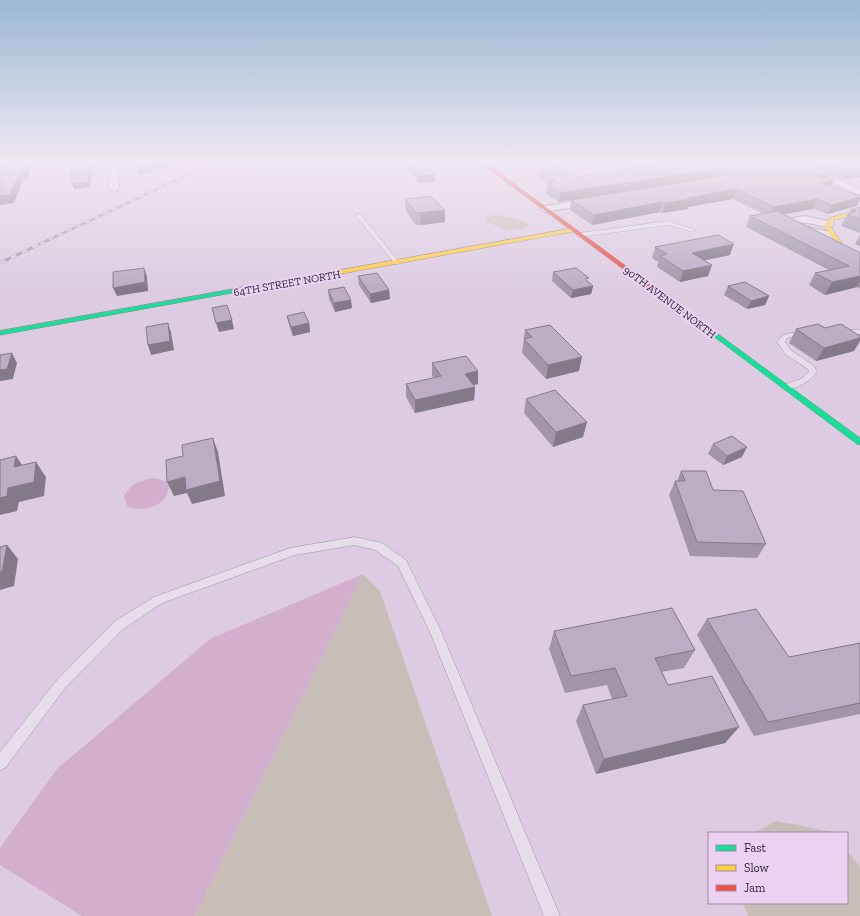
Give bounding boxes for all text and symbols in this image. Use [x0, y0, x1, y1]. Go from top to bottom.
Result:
street label: 90TH AVENUE NORTH [621, 264, 718, 341]
street label: 64TH STREET NORTH [233, 268, 342, 299]
legend [708, 832, 848, 904]
text: Fast [744, 841, 767, 855]
text: Slow [744, 861, 770, 875]
text: Jam [744, 881, 766, 895]

